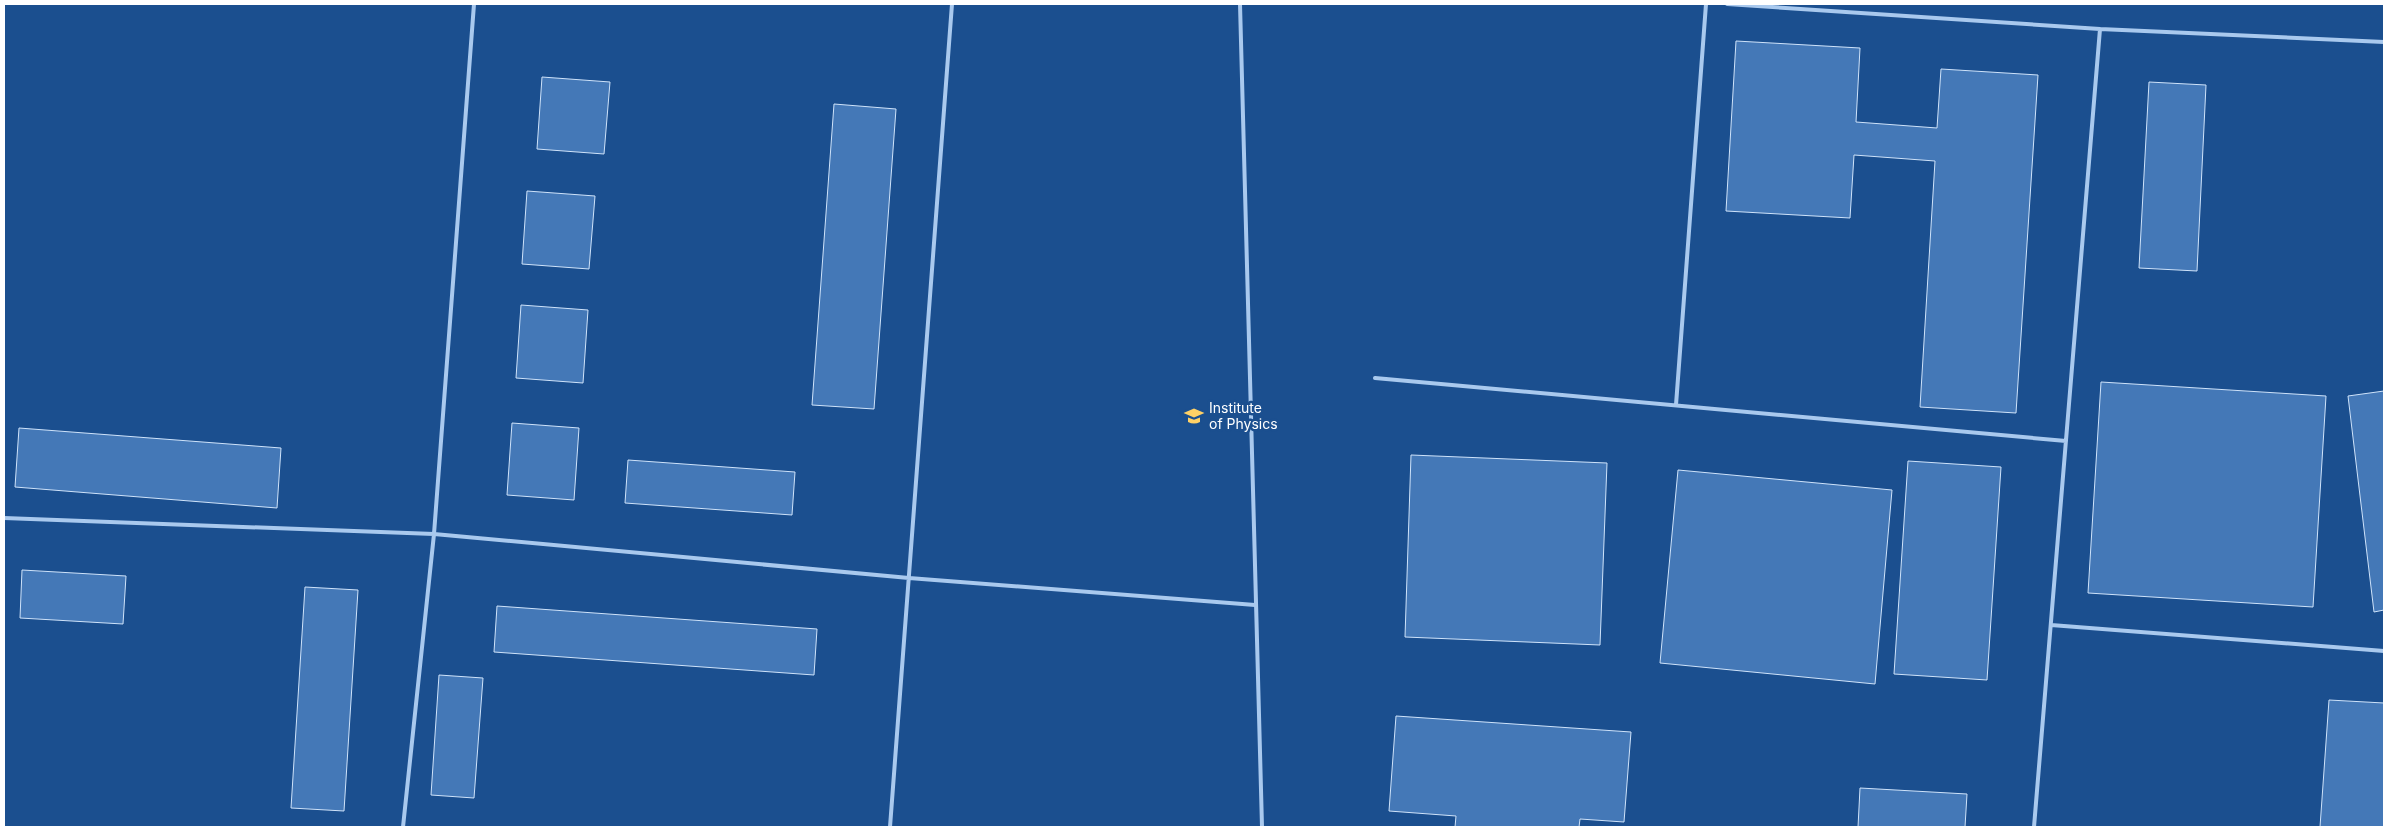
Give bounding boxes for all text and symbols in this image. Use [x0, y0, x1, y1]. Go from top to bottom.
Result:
place label: Institute of Physics [1209, 399, 1278, 432]
school or university icon: Institute of Physics [1183, 405, 1205, 427]

